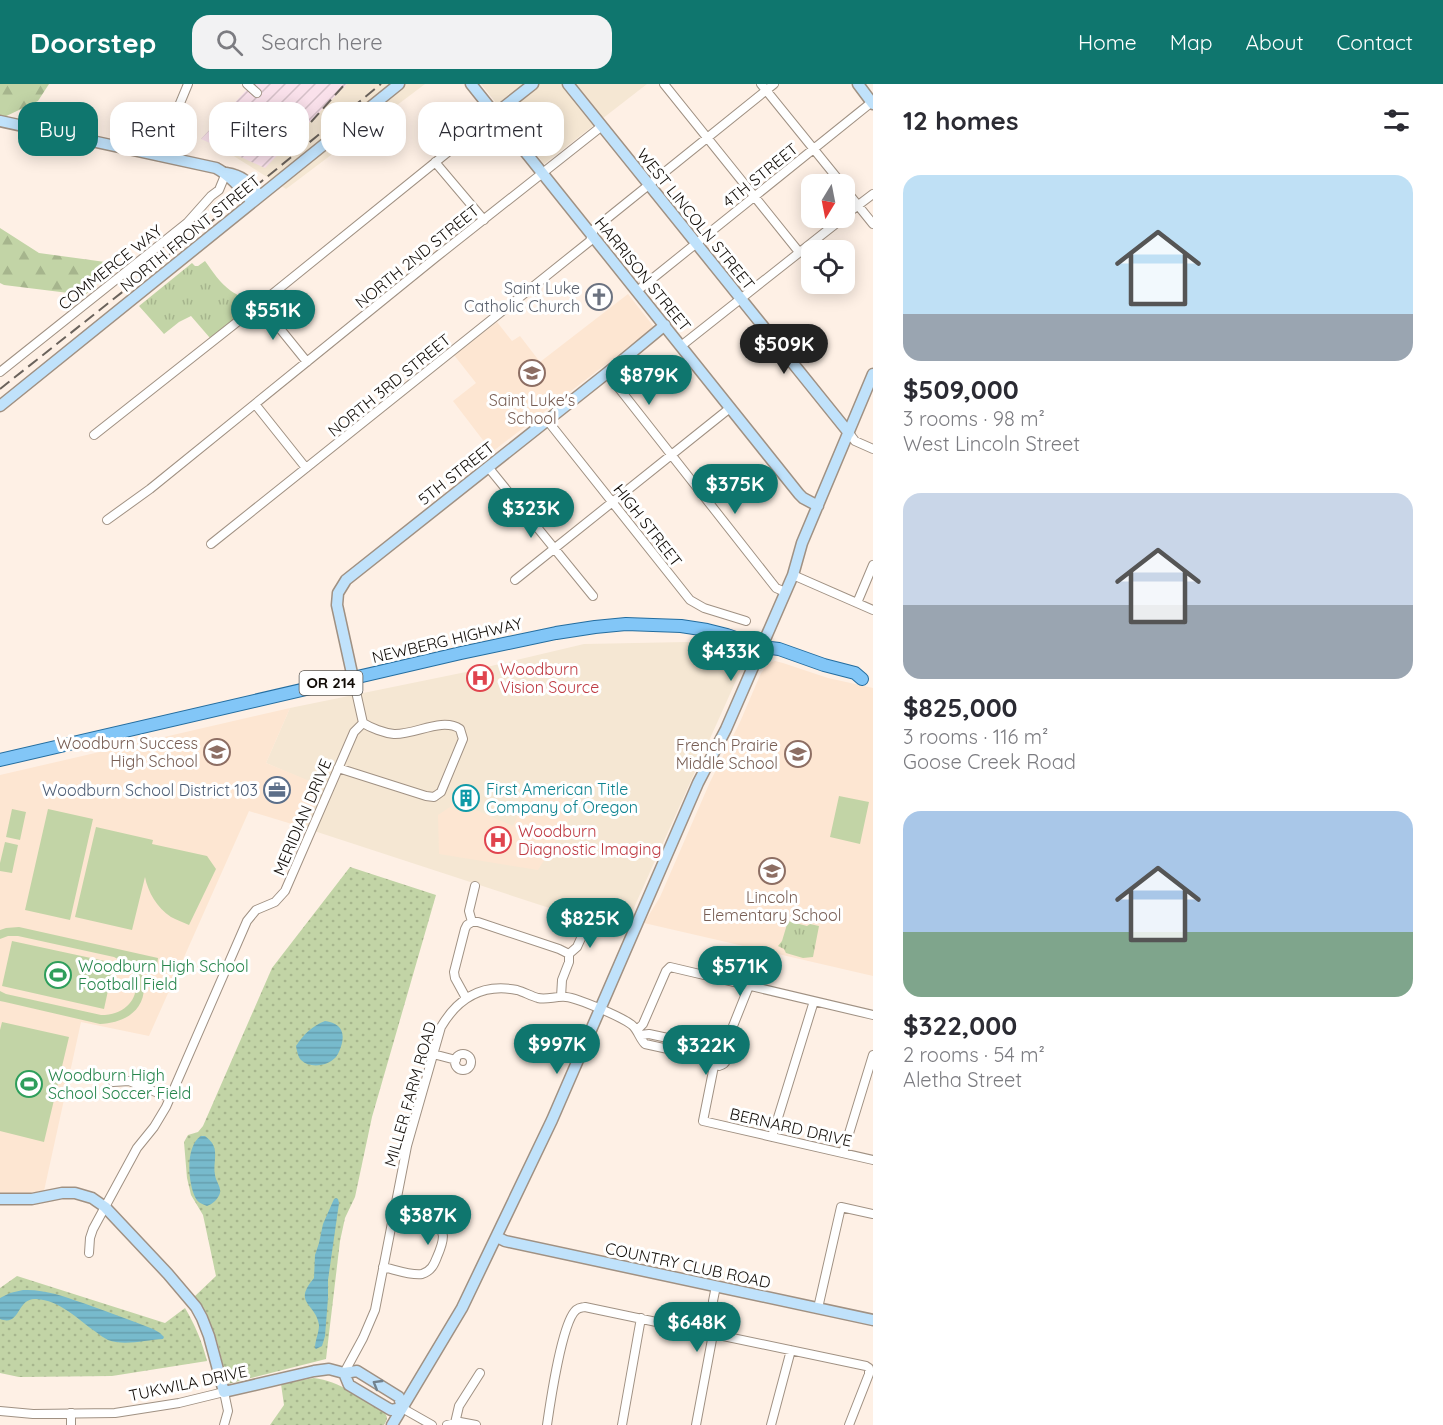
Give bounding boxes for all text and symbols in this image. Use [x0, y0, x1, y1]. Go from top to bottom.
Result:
search box [192, 15, 612, 69]
text: Doorstep [30, 25, 156, 60]
icon: search [213, 26, 246, 59]
text: Search here [261, 28, 383, 56]
text: Home [1078, 29, 1137, 55]
text: Map [1170, 29, 1213, 55]
text: About [1246, 29, 1304, 55]
text: Contact [1337, 29, 1413, 55]
chip: Buy [18, 102, 98, 156]
chip: Rent [110, 102, 197, 156]
chip: Filters [209, 102, 309, 156]
chip: New [321, 102, 406, 156]
chip: Apartment [418, 102, 564, 156]
text: 12 homes [903, 104, 1019, 137]
icon: filters [1380, 104, 1413, 137]
street label: 4TH STREET [718, 138, 802, 211]
street label: WEST LINCOLN STREET [633, 144, 759, 294]
street label: NORTH FRONT STREET [116, 170, 264, 296]
north arrow [801, 174, 855, 228]
map controls [801, 174, 855, 294]
street label: NORTH 2ND STREET [351, 200, 483, 312]
street label: HARRISON STREET [591, 213, 696, 336]
icon: home [1104, 214, 1212, 322]
street label: COMMERCE WAY [54, 220, 166, 314]
button: locate [801, 240, 855, 294]
place label: Saint Luke Catholic Church [464, 278, 580, 316]
church icon: Saint Luke Catholic Church [584, 282, 614, 312]
pin: $551K [231, 290, 315, 341]
text: $551K [245, 297, 301, 322]
pin: $509K [742, 324, 826, 375]
street label: NORTH 3RD STREET [324, 329, 455, 441]
text: $509K [754, 331, 814, 356]
pin: $879K [607, 355, 691, 406]
school or university icon: Saint Luke's School [517, 358, 547, 388]
text: $879K [620, 362, 678, 387]
text: $509,000 [903, 373, 1019, 406]
place label: Saint Luke's School [489, 390, 575, 428]
text: 3 rooms · 98 m² [903, 406, 1045, 431]
text: West Lincoln Street [903, 431, 1080, 456]
street label: 5TH STREET [414, 437, 498, 509]
pin: $375K [693, 464, 777, 515]
text: $375K [706, 471, 764, 496]
street label: HIGH STREET [609, 480, 687, 571]
pin: $323K [489, 488, 573, 539]
text: $323K [502, 495, 560, 520]
icon: home [1104, 532, 1212, 640]
street label: NEWBERG HIGHWAY [370, 613, 524, 667]
pin: $433K [689, 631, 773, 682]
text: $433K [702, 638, 760, 663]
place label: Woodburn Vision Source [500, 659, 599, 697]
hospital icon: Woodburn Vision Source [465, 663, 495, 693]
road number: OR 214 [300, 671, 362, 695]
text: $825,000 [903, 691, 1018, 724]
text: 3 rooms · 116 m² [903, 724, 1048, 749]
place label: Woodburn Success High School [56, 733, 198, 771]
place label: French Prairie Middle School [676, 735, 778, 773]
school or university icon: Woodburn Success High School [202, 737, 232, 767]
school or university icon: French Prairie Middle School [783, 739, 813, 769]
text: Goose Creek Road [903, 749, 1076, 774]
street label: MERIDIAN DRIVE [268, 756, 336, 878]
office icon: Woodburn School District 103 [262, 775, 292, 805]
place label: First American Title Company of Oregon [486, 779, 638, 817]
place label: Woodburn School District 103 [42, 780, 258, 800]
building icon: First American Title Company of Oregon [451, 783, 481, 813]
place label: Woodburn Diagnostic Imaging [518, 821, 661, 859]
hospital icon: Woodburn Diagnostic Imaging [483, 825, 513, 855]
icon: home [1104, 850, 1212, 958]
school or university icon: Lincoln Elementary School [757, 856, 787, 886]
place label: Lincoln Elementary School [703, 887, 841, 925]
pin: $825K [548, 898, 632, 949]
text: $825K [561, 905, 619, 930]
pin: $571K [698, 946, 782, 997]
text: $571K [712, 953, 768, 978]
place label: Woodburn High School Football Field [78, 956, 249, 994]
sports icon: Woodburn High School Football Field [43, 960, 73, 990]
text: $322,000 [903, 1009, 1017, 1042]
street label: MILLER FARM ROAD [380, 1019, 440, 1169]
pin: $997K [515, 1024, 599, 1075]
pin: $322K [664, 1025, 748, 1076]
text: $997K [528, 1031, 586, 1056]
text: $322K [677, 1032, 735, 1057]
text: 2 rooms · 54 m² [903, 1042, 1045, 1067]
place label: Woodburn High School Soccer Field [48, 1065, 191, 1103]
text: Aletha Street [903, 1067, 1022, 1092]
sports icon: Woodburn High School Soccer Field [14, 1069, 44, 1099]
street label: BERNARD DRIVE [728, 1103, 854, 1151]
pin: $387K [386, 1195, 470, 1246]
text: $387K [399, 1202, 457, 1227]
street label: COUNTRY CLUB ROAD [603, 1238, 773, 1292]
pin: $648K [655, 1302, 739, 1353]
text: $648K [668, 1309, 726, 1334]
street label: TUKWILA DRIVE [127, 1361, 249, 1405]
one-way arrow [373, 1379, 383, 1391]

